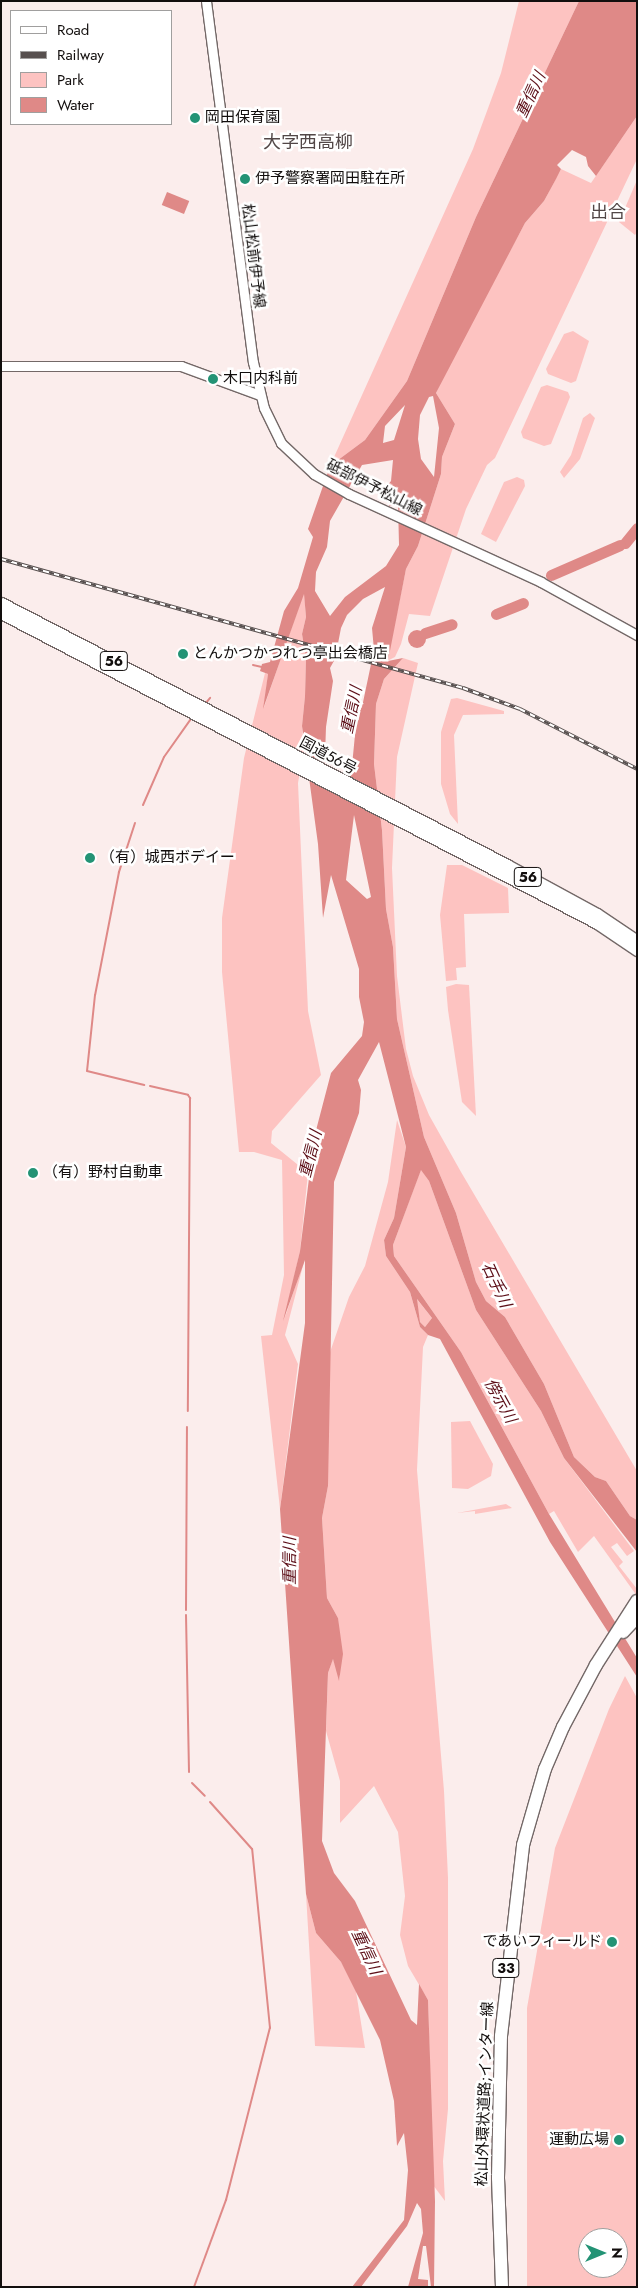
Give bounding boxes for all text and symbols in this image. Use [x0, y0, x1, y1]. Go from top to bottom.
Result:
legend [10, 10, 172, 125]
text: Road [57, 19, 89, 41]
text: Railway [57, 44, 104, 66]
text: Park [57, 69, 84, 91]
water label: 重信川 [512, 69, 550, 121]
text: Water [57, 94, 94, 116]
place label: 岡田保育園 [205, 109, 280, 127]
marker: 岡田保育園 [189, 112, 201, 124]
district label: 大字西高柳 [263, 131, 353, 153]
place label: 伊予警察署岡田駐在所 [255, 170, 405, 188]
marker: 伊予警察署岡田駐在所 [239, 173, 251, 185]
district label: 出合 [590, 201, 626, 223]
street label: 松山松前伊予線 [238, 203, 268, 309]
place label: 木口内科前 [223, 370, 298, 388]
marker: 木口内科前 [207, 373, 219, 385]
street label: 砥部伊予松山線 [323, 456, 425, 520]
place label: とんかつかつれつ亭出会橋店 [193, 645, 388, 663]
marker: とんかつかつれつ亭出会橋店 [177, 648, 189, 660]
road number: 56 [99, 649, 129, 672]
water label: 重信川 [338, 685, 366, 735]
street label: 国道56号 [296, 733, 360, 779]
place label: （有）城西ボデイー [100, 849, 235, 867]
marker: （有）城西ボデイー [84, 852, 96, 864]
road number: 56 [513, 866, 543, 889]
water label: 重信川 [296, 1128, 326, 1180]
place label: （有）野村自動車 [43, 1164, 163, 1182]
marker: （有）野村自動車 [27, 1167, 39, 1179]
water label: 石手川 [477, 1259, 515, 1311]
water label: 傍示川 [480, 1375, 520, 1427]
water label: 重信川 [280, 1537, 300, 1585]
water label: 重信川 [347, 1926, 385, 1978]
place label: であいフィールド [482, 1933, 602, 1951]
marker: であいフィールド [606, 1936, 618, 1948]
road number: 33 [492, 1956, 520, 1980]
street label: 松山外環状道路;インター線 [473, 2001, 497, 2187]
place label: 運動広場 [549, 2131, 609, 2149]
marker: 運動広場 [613, 2134, 625, 2146]
north arrow [578, 2228, 628, 2278]
text: N [607, 2247, 627, 2259]

